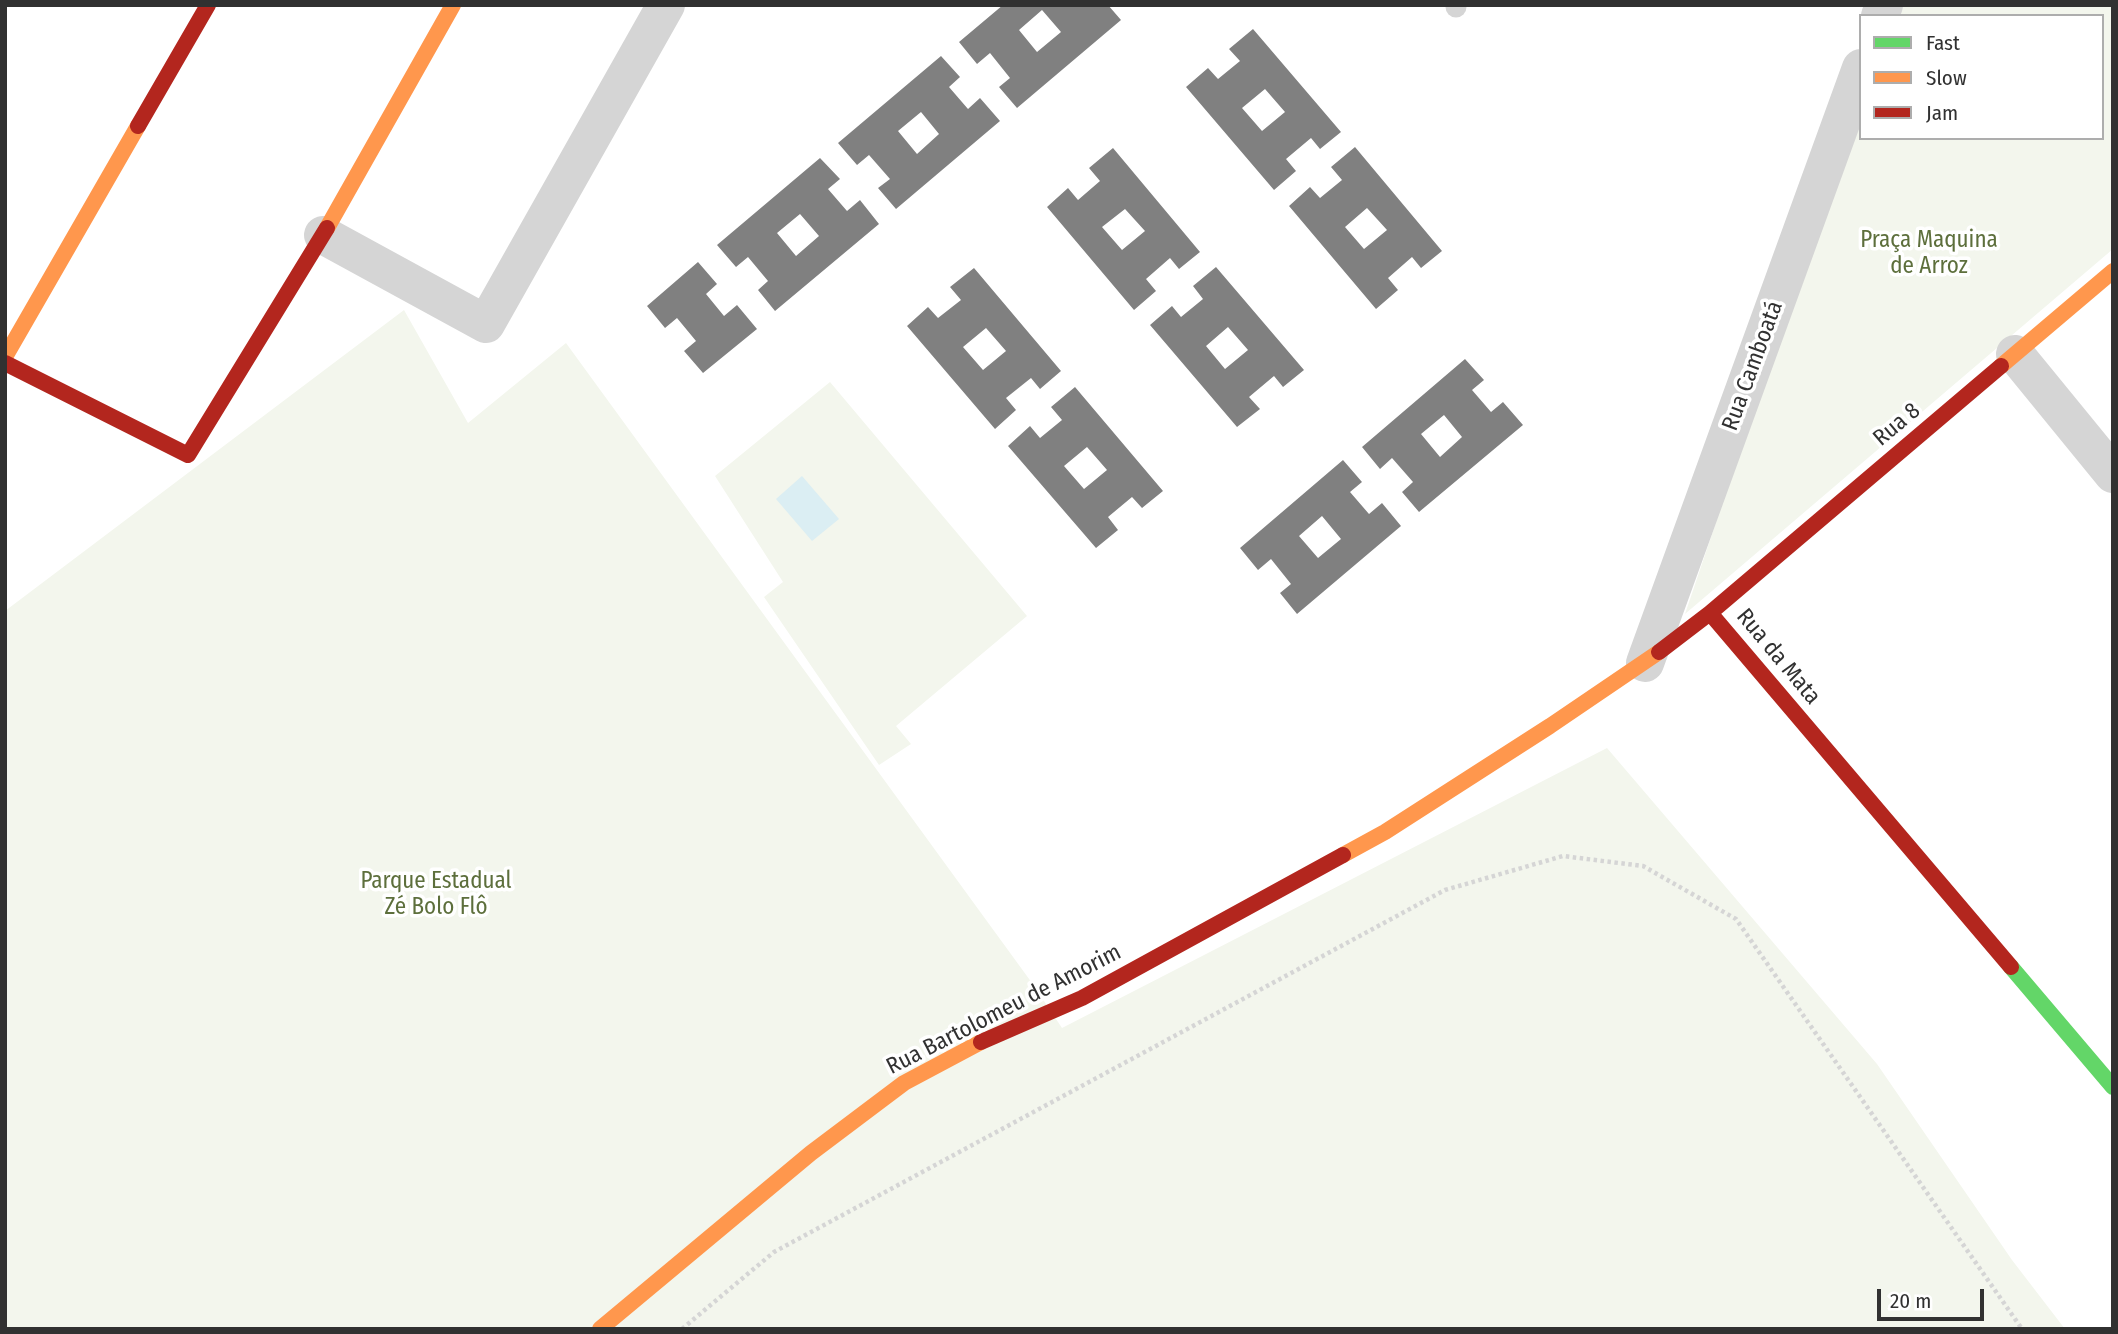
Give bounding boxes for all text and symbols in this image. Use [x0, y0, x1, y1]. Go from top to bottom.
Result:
legend [1859, 14, 2104, 140]
text: Fast [1926, 30, 1960, 56]
text: Slow [1926, 65, 1967, 91]
text: Jam [1926, 100, 1958, 126]
park label: Praça Maquina de Arroz [1860, 227, 1998, 281]
street label: Rua Camboatá [1717, 298, 1789, 434]
street label: Rua 8 [1868, 397, 1926, 453]
street label: Rua da Mata [1730, 604, 1826, 710]
park label: Parque Estadual Zé Bolo Flô [360, 868, 512, 922]
street label: Rua Bartolomeu de Amorim [882, 939, 1126, 1081]
scale bar [1880, 1274, 1987, 1318]
text: 20 m [1890, 1288, 1931, 1314]

